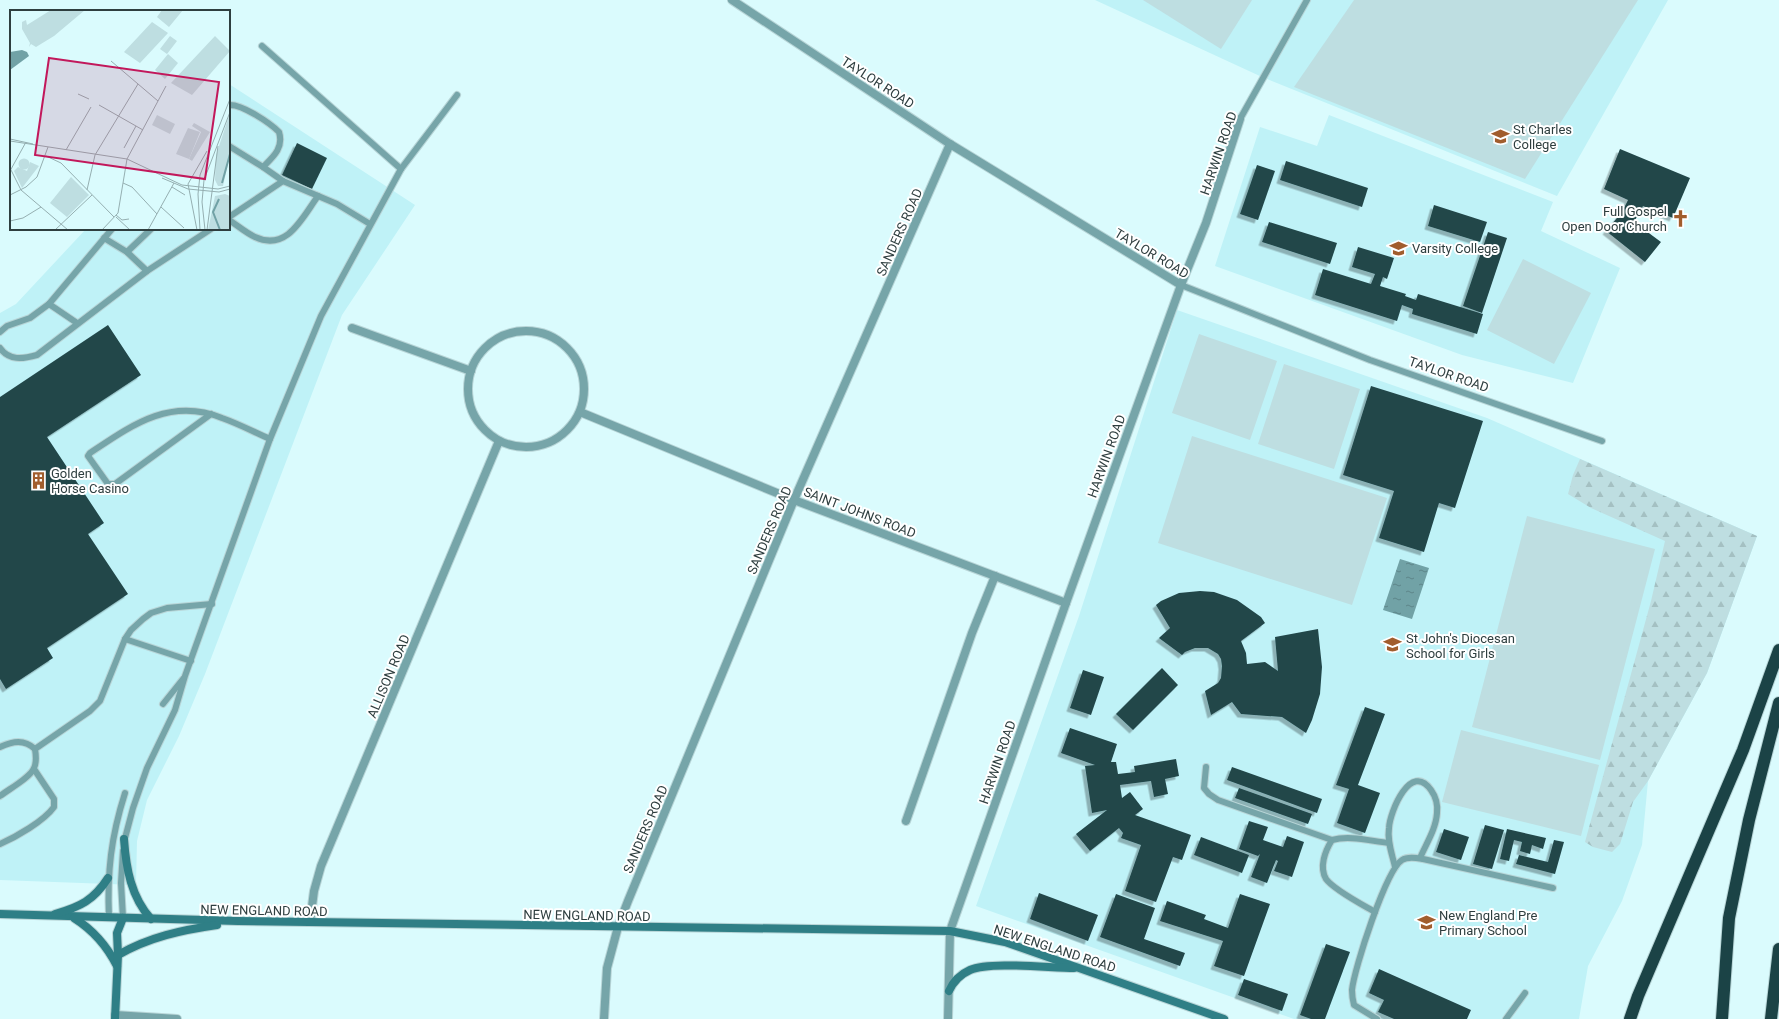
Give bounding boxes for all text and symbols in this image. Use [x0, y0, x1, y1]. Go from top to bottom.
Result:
inset map [10, 10, 230, 230]
street label: TAYLOR ROAD [839, 53, 917, 111]
street label: HARWIN ROAD [1197, 109, 1240, 197]
place label: St Charles College [1513, 122, 1572, 152]
school or university icon: St Charles College [1490, 126, 1510, 146]
street label: SANDERS ROAD [873, 186, 925, 278]
place label: Full Gospel Open Door Church [1561, 204, 1667, 234]
church icon: Full Gospel Open Door Church [1670, 208, 1690, 228]
street label: TAYLOR ROAD [1112, 225, 1191, 281]
school or university icon: Varsity College [1389, 238, 1409, 258]
place label: Varsity College [1412, 241, 1498, 256]
street label: TAYLOR ROAD [1407, 354, 1491, 395]
street label: HARWIN ROAD [1084, 413, 1128, 500]
place label: Golden Horse Casino [51, 466, 129, 496]
building icon: Golden Horse Casino [28, 470, 48, 490]
street label: SANDERS ROAD [744, 484, 795, 576]
street label: SAINT JOHNS ROAD [802, 484, 918, 541]
place label: St John's Diocesan School for Girls [1406, 631, 1515, 661]
street label: ALLISON ROAD [364, 632, 413, 720]
school or university icon: St John's Diocesan School for Girls [1383, 635, 1403, 655]
street label: HARWIN ROAD [976, 718, 1019, 806]
street label: SANDERS ROAD [620, 783, 671, 875]
street label: NEW ENGLAND ROAD [200, 902, 328, 919]
street label: NEW ENGLAND ROAD [523, 907, 651, 924]
place label: New England Pre Primary School [1439, 908, 1537, 938]
school or university icon: New England Pre Primary School [1416, 912, 1436, 932]
street label: NEW ENGLAND ROAD [992, 922, 1118, 975]

